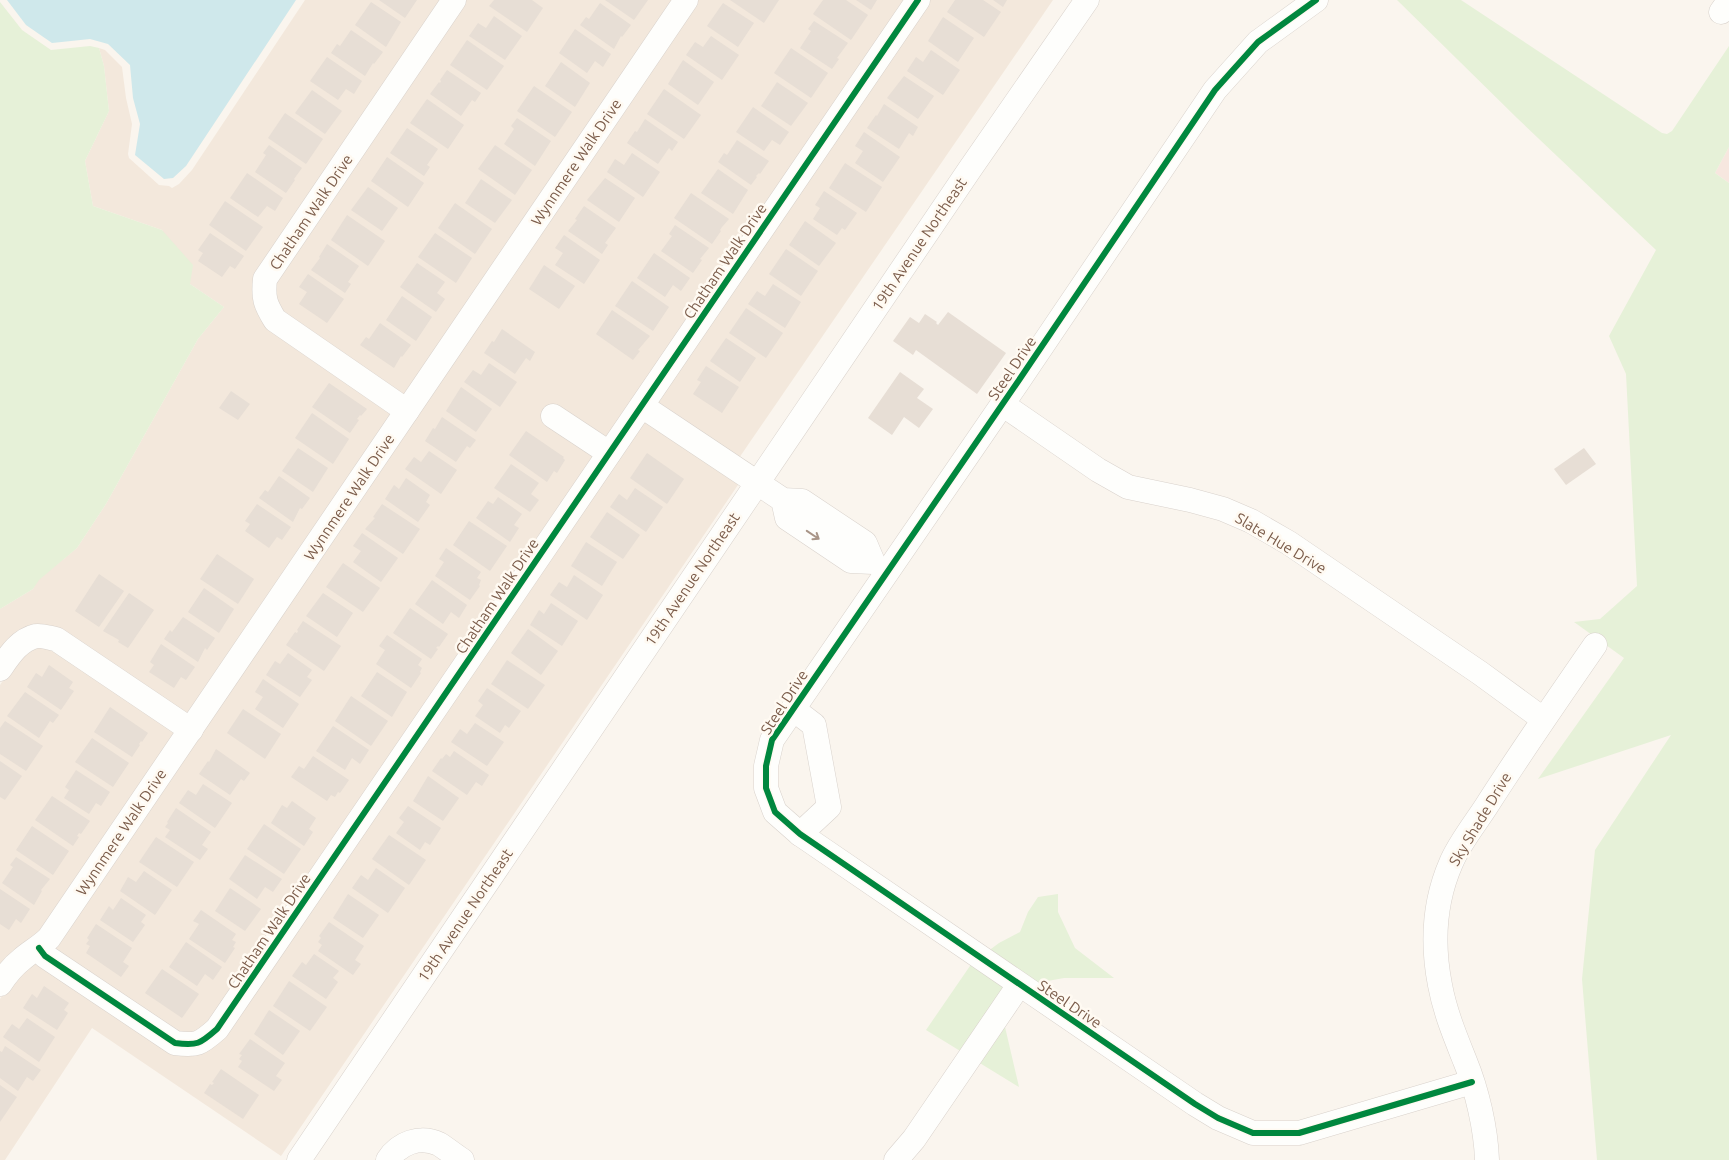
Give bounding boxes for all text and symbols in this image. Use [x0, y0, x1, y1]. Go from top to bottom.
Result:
street label: Wynnmere Walk Drive [527, 96, 625, 228]
street label: Chatham Walk Drive [266, 151, 356, 273]
street label: 19th Avenue Northeast [868, 174, 970, 314]
street label: Chatham Walk Drive [680, 200, 770, 322]
street label: Steel Drive [985, 333, 1039, 403]
street label: Wynnmere Walk Drive [300, 431, 398, 563]
street label: 19th Avenue Northeast [641, 509, 743, 649]
street label: Slate Hue Drive [1232, 509, 1330, 577]
one-way arrow [806, 530, 820, 540]
street label: Chatham Walk Drive [452, 535, 542, 657]
street label: Steel Drive [757, 667, 811, 737]
street label: Wynnmere Walk Drive [72, 766, 170, 898]
street label: Sky Shade Drive [1445, 769, 1515, 869]
street label: 19th Avenue Northeast [414, 845, 516, 985]
street label: Chatham Walk Drive [224, 870, 314, 992]
street label: Steel Drive [1035, 977, 1105, 1031]

